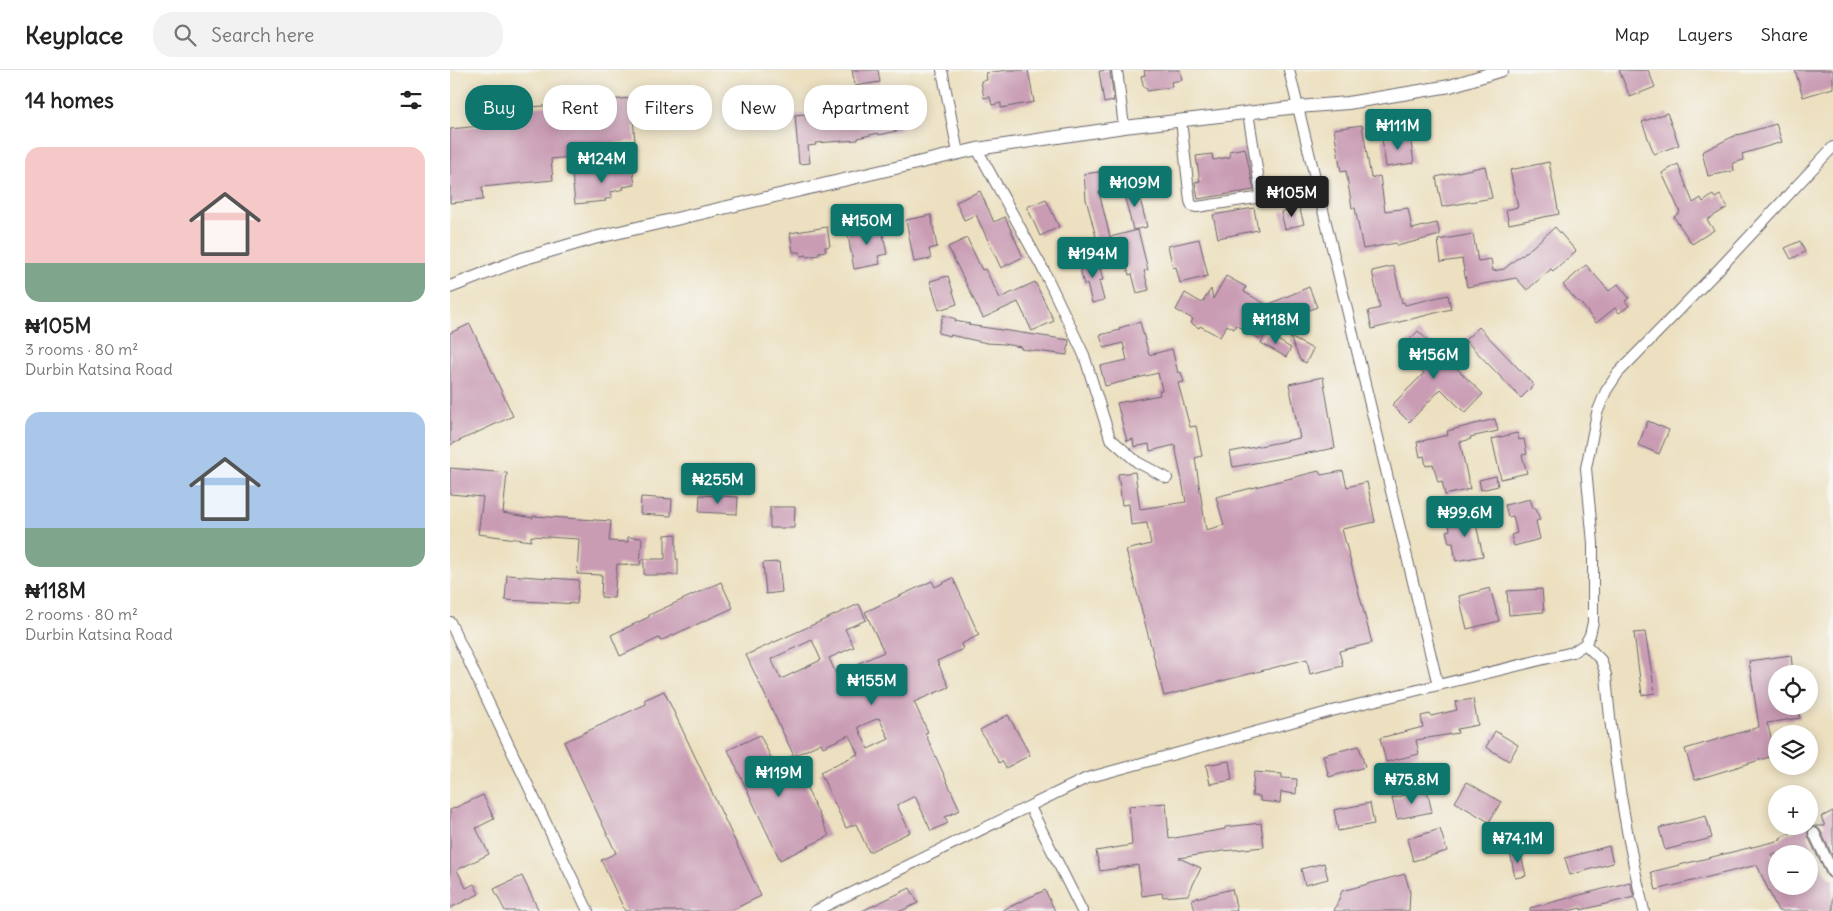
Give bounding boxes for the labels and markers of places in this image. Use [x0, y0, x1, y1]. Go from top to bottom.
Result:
pin: ₦111M [1363, 108, 1433, 151]
pin: ₦124M [567, 142, 637, 184]
pin: ₦109M [1100, 166, 1170, 208]
pin: ₦105M [1257, 176, 1327, 218]
pin: ₦150M [832, 204, 902, 246]
pin: ₦194M [1058, 236, 1128, 279]
pin: ₦118M [1241, 302, 1311, 345]
pin: ₦156M [1399, 338, 1469, 380]
pin: ₦255M [683, 462, 753, 505]
pin: ₦99.6M [1424, 496, 1506, 538]
pin: ₦155M [837, 664, 907, 706]
pin: ₦119M [744, 756, 814, 798]
pin: ₦75.8M [1371, 762, 1453, 805]
pin: ₦74.1M [1477, 822, 1559, 864]

